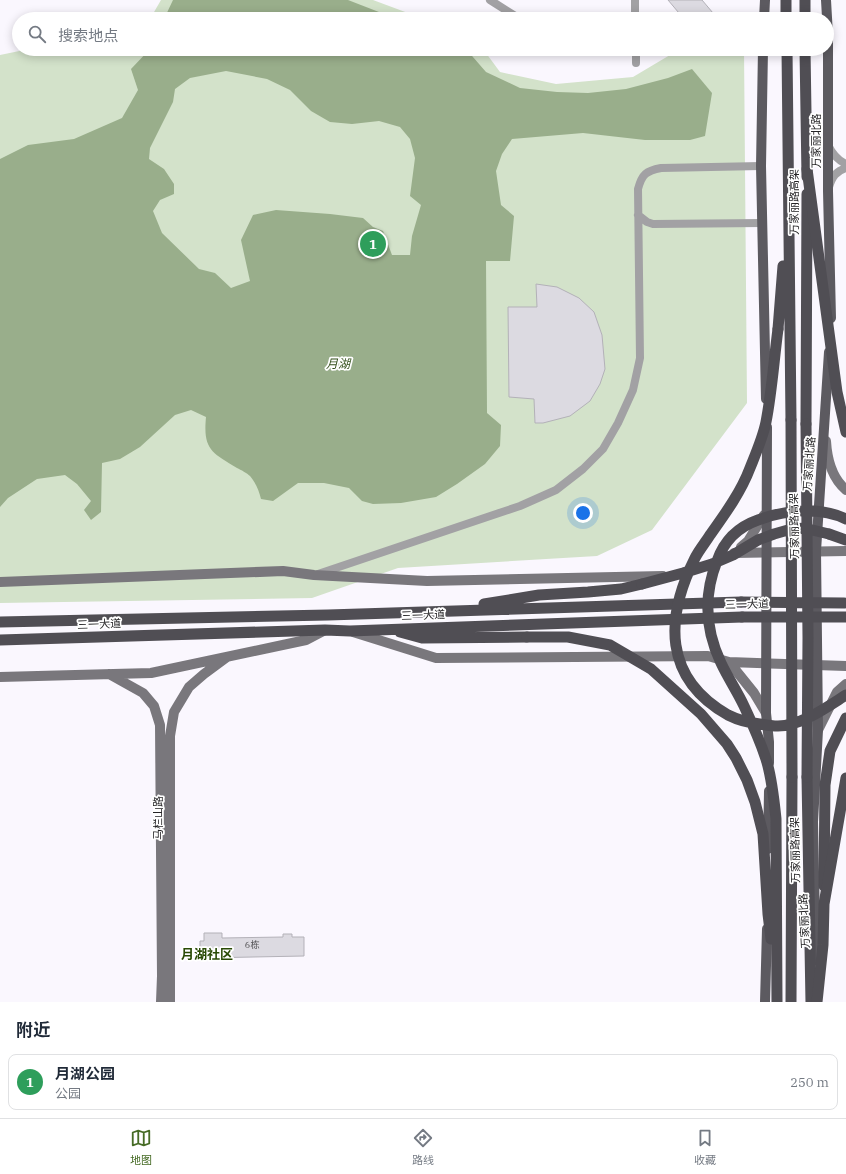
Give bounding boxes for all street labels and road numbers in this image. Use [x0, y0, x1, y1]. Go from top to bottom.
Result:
street label: 万家丽北路 [809, 114, 823, 169]
street label: 万家丽路高架 [787, 169, 801, 235]
street label: 万家丽北路 [800, 436, 818, 492]
street label: 万家丽路高架 [786, 493, 802, 559]
street label: 三一大道 [725, 597, 769, 611]
street label: 三一大道 [401, 607, 445, 623]
street label: 三一大道 [77, 616, 121, 632]
street label: 马栏山路 [151, 796, 165, 840]
street label: 万家丽路高架 [787, 817, 803, 883]
street label: 万家丽北路 [796, 893, 812, 949]

